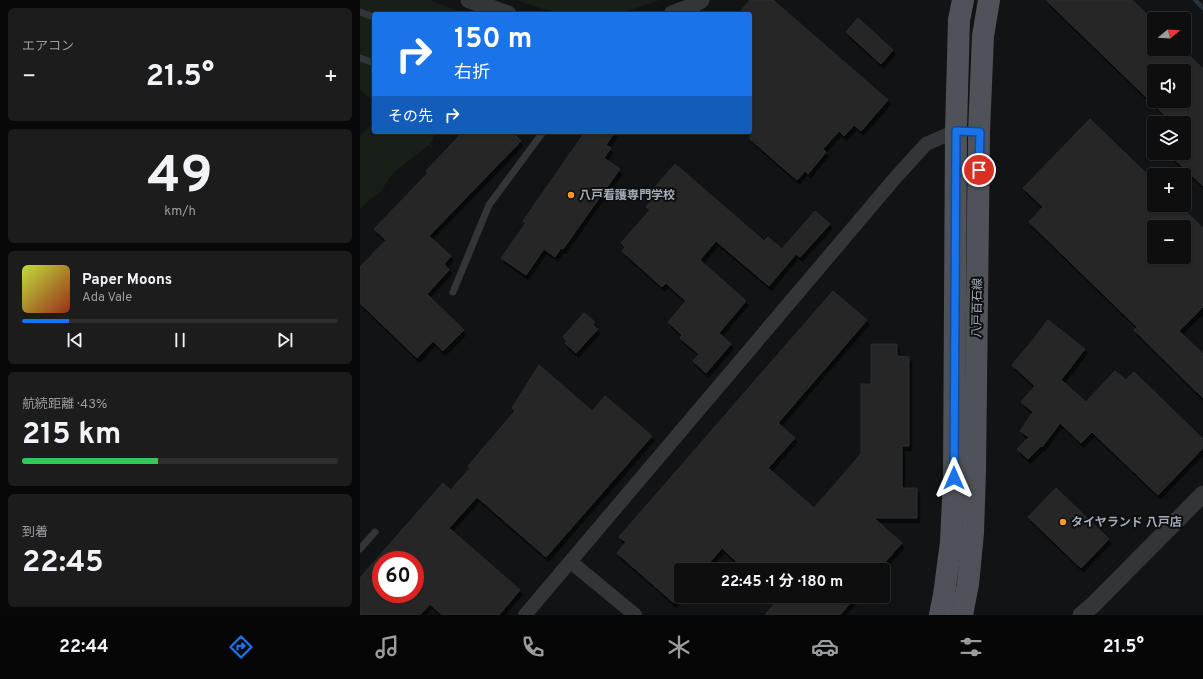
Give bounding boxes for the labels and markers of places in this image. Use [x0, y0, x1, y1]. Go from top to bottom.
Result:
pin [962, 153, 996, 187]
place label: 八戸看護専門学校 [579, 188, 675, 204]
marker: 八戸看護専門学校 [566, 190, 576, 200]
place label: タイヤランド 八戸店 [1071, 515, 1182, 531]
marker: タイヤランド 八戸店 [1058, 517, 1068, 527]

